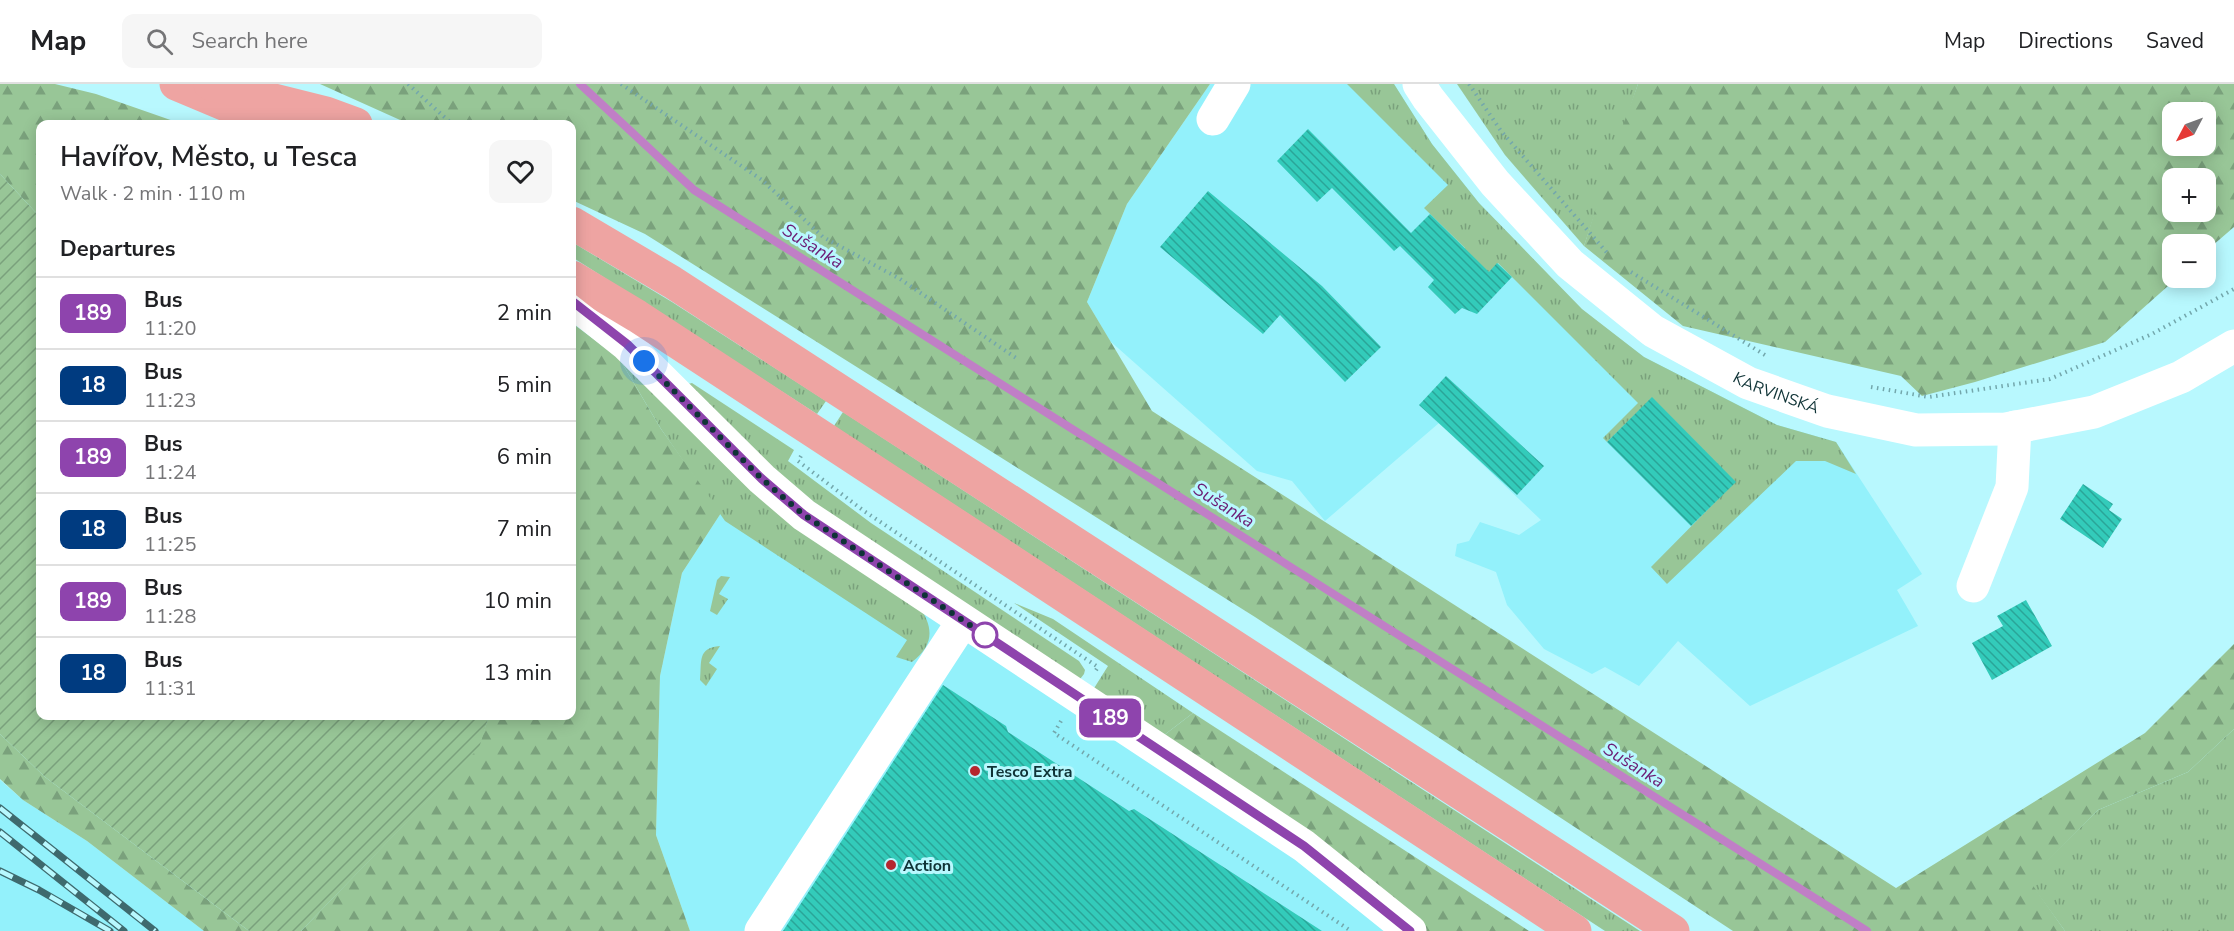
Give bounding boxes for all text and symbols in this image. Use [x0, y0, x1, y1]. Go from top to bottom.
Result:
search box [122, 14, 542, 68]
text: Map [30, 22, 86, 60]
icon: search [143, 25, 176, 58]
text: Search here [191, 26, 308, 56]
text: Map [1944, 27, 1985, 55]
text: Directions [2018, 27, 2113, 55]
text: Saved [2146, 27, 2204, 55]
north arrow [2162, 102, 2216, 156]
map controls [2162, 102, 2216, 288]
text: Havířov, Město, u Tesca [60, 138, 358, 176]
button: heart [489, 140, 552, 203]
button: + [2162, 168, 2216, 222]
text: Walk · 2 min · 110 m [60, 180, 246, 207]
water label: Sušanka [778, 218, 848, 274]
text: Departures [60, 234, 175, 264]
button: − [2162, 234, 2216, 288]
text: Bus [144, 285, 183, 315]
text: 2 min [497, 298, 552, 328]
text: 189 [74, 299, 112, 327]
text: 11:20 [144, 315, 197, 342]
your location [629, 346, 659, 376]
text: Bus [144, 357, 183, 387]
street label: KARVINSKÁ [1729, 367, 1822, 419]
text: 5 min [497, 370, 552, 400]
text: 18 [80, 371, 106, 399]
text: 11:23 [144, 387, 197, 414]
text: Bus [144, 429, 183, 459]
text: 6 min [497, 442, 552, 472]
text: 189 [74, 443, 112, 471]
text: 11:24 [144, 459, 197, 486]
water label: Sušanka [1189, 477, 1259, 533]
text: Bus [144, 501, 183, 531]
text: 7 min [497, 514, 552, 544]
text: 18 [80, 515, 106, 543]
text: 11:25 [144, 531, 197, 558]
text: Bus [144, 573, 183, 603]
text: 10 min [484, 586, 552, 616]
text: 189 [74, 587, 112, 615]
text: 11:28 [144, 603, 197, 630]
unlabelled marker [972, 622, 998, 648]
text: Bus [144, 645, 183, 675]
text: 13 min [484, 658, 552, 688]
text: 18 [80, 659, 106, 687]
text: 11:31 [144, 675, 197, 702]
line badge: 189 [1076, 698, 1144, 738]
text: 189 [1091, 704, 1129, 732]
water label: Sušanka [1599, 737, 1669, 793]
place label: Tesco Extra [987, 761, 1072, 783]
marker: Tesco Extra [968, 764, 982, 778]
place label: Action [903, 855, 951, 877]
marker: Action [884, 858, 898, 872]

